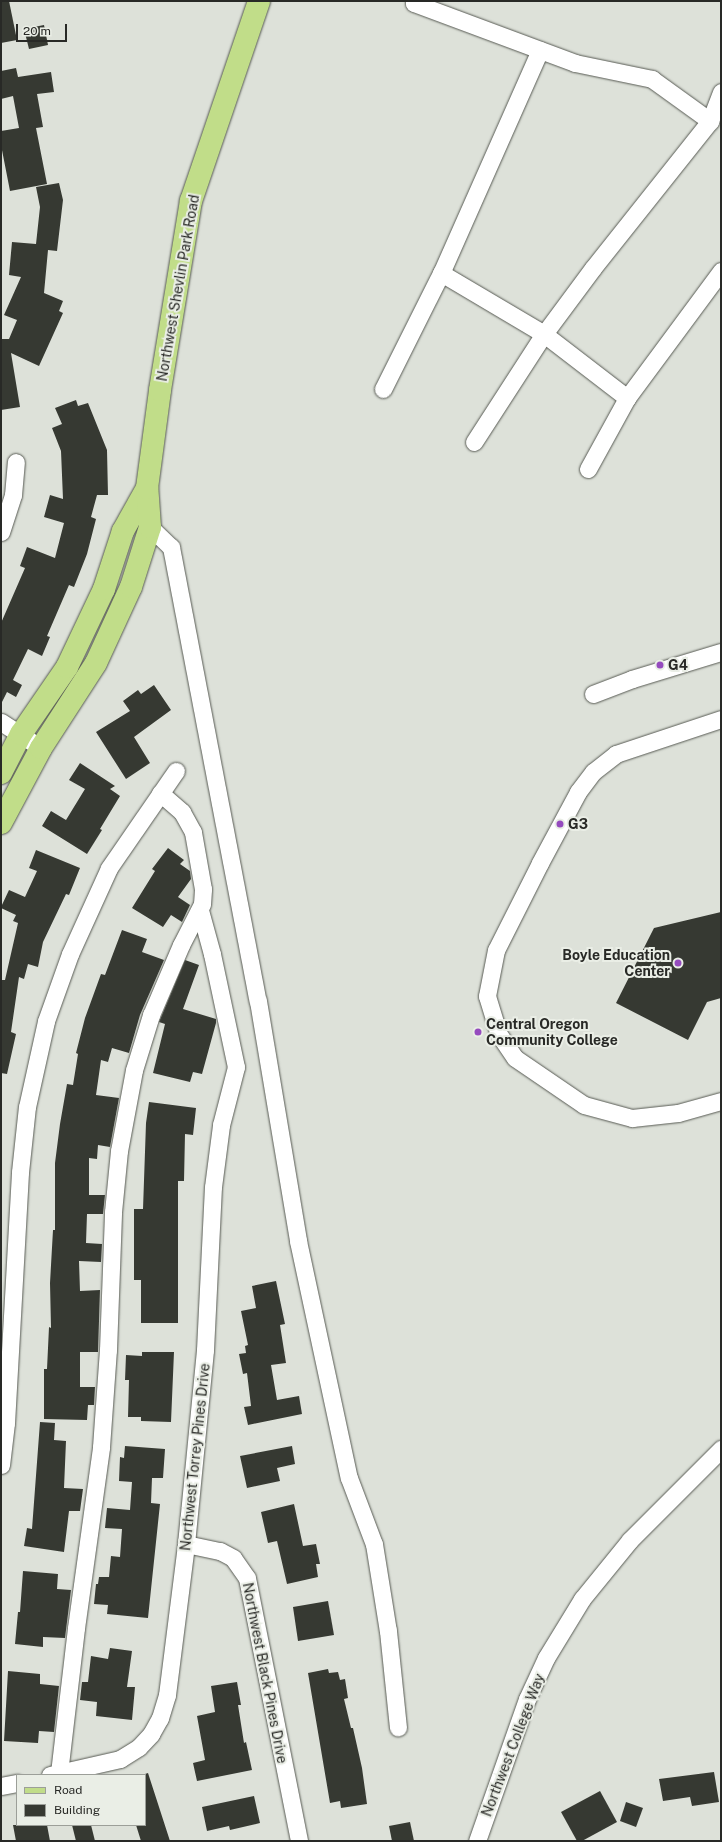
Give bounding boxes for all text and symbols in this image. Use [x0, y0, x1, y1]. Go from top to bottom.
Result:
scale bar [18, 16, 69, 42]
text: 20 m [23, 24, 51, 38]
street label: Northwest Shevlin Park Road [153, 193, 203, 383]
place label: G4 [668, 657, 688, 673]
marker: G4 [655, 660, 665, 670]
place label: G3 [568, 816, 588, 832]
marker: G3 [555, 819, 565, 829]
place label: Boyle Education Center [562, 947, 670, 980]
marker: Boyle Education Center [673, 958, 683, 968]
place label: Central Oregon Community College [486, 1016, 618, 1048]
marker: Central Oregon Community College [473, 1027, 483, 1037]
street label: Northwest Torrey Pines Drive [177, 1362, 213, 1552]
street label: Northwest Black Pines Drive [239, 1581, 291, 1765]
street label: Northwest College Way [478, 1671, 548, 1819]
legend [16, 1774, 146, 1826]
text: Road [54, 1783, 82, 1797]
text: Building [54, 1803, 100, 1817]

